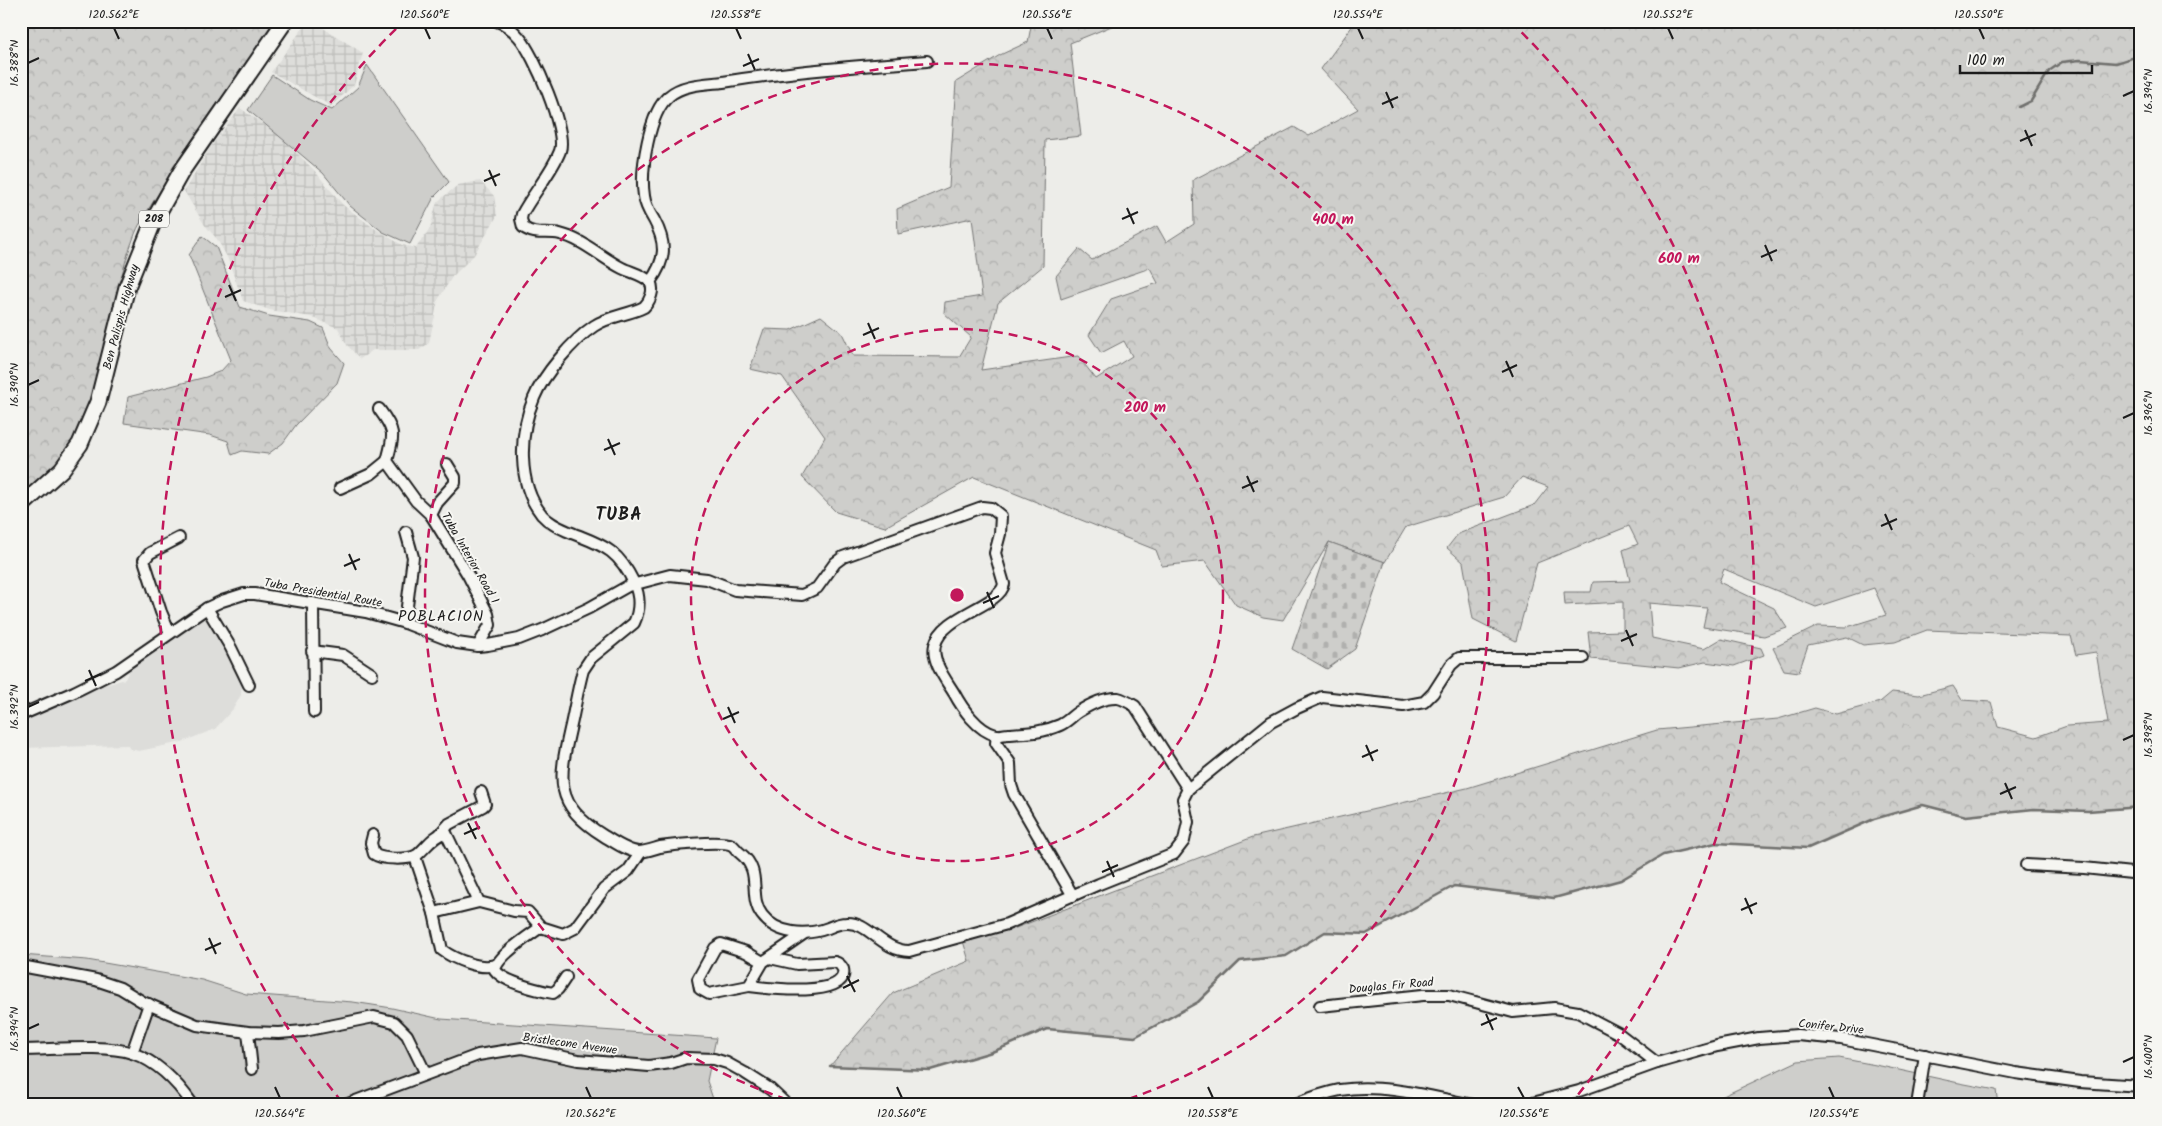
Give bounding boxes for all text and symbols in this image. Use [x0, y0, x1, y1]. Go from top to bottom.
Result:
text: 120.562°E [89, 5, 140, 24]
text: 120.560°E [400, 5, 451, 24]
text: 120.558°E [711, 5, 762, 24]
text: 120.556°E [1022, 5, 1073, 24]
text: 120.554°E [1333, 5, 1384, 24]
text: 120.552°E [1643, 5, 1694, 24]
text: 120.550°E [1954, 5, 2005, 24]
text: 16.388°N [5, 40, 24, 86]
scale bar [1960, 42, 2092, 74]
text: 100 m [1967, 49, 2005, 73]
text: 16.394°N [2139, 69, 2158, 113]
text: 400 m [1312, 208, 1354, 232]
road number: 208 [139, 210, 169, 228]
text: 600 m [1658, 247, 1700, 271]
street label: Ben Palispis Highway [98, 262, 144, 372]
text: 16.390°N [5, 363, 24, 407]
text: 16.396°N [2139, 391, 2158, 435]
text: 200 m [1124, 396, 1166, 420]
district label: TUBA [595, 501, 643, 530]
street label: Tuba Interior Road 1 [436, 509, 504, 607]
street label: Tuba Presidential Route [262, 573, 384, 613]
centre of rings [948, 586, 966, 604]
district label: POBLACION [398, 605, 484, 629]
text: 16.392°N [5, 684, 24, 730]
text: 16.398°N [2139, 712, 2158, 758]
street label: Douglas Fir Road [1348, 973, 1435, 999]
text: 16.394°N [5, 1007, 24, 1051]
street label: Conifer Drive [1797, 1014, 1865, 1040]
street label: Bristlecone Avenue [522, 1028, 619, 1060]
text: 16.400°N [2139, 1035, 2158, 1079]
text: 120.564°E [255, 1104, 306, 1123]
text: 120.562°E [566, 1104, 617, 1123]
text: 120.560°E [877, 1104, 928, 1123]
text: 120.558°E [1188, 1104, 1239, 1123]
text: 120.556°E [1499, 1104, 1550, 1123]
text: 120.554°E [1809, 1104, 1860, 1123]

